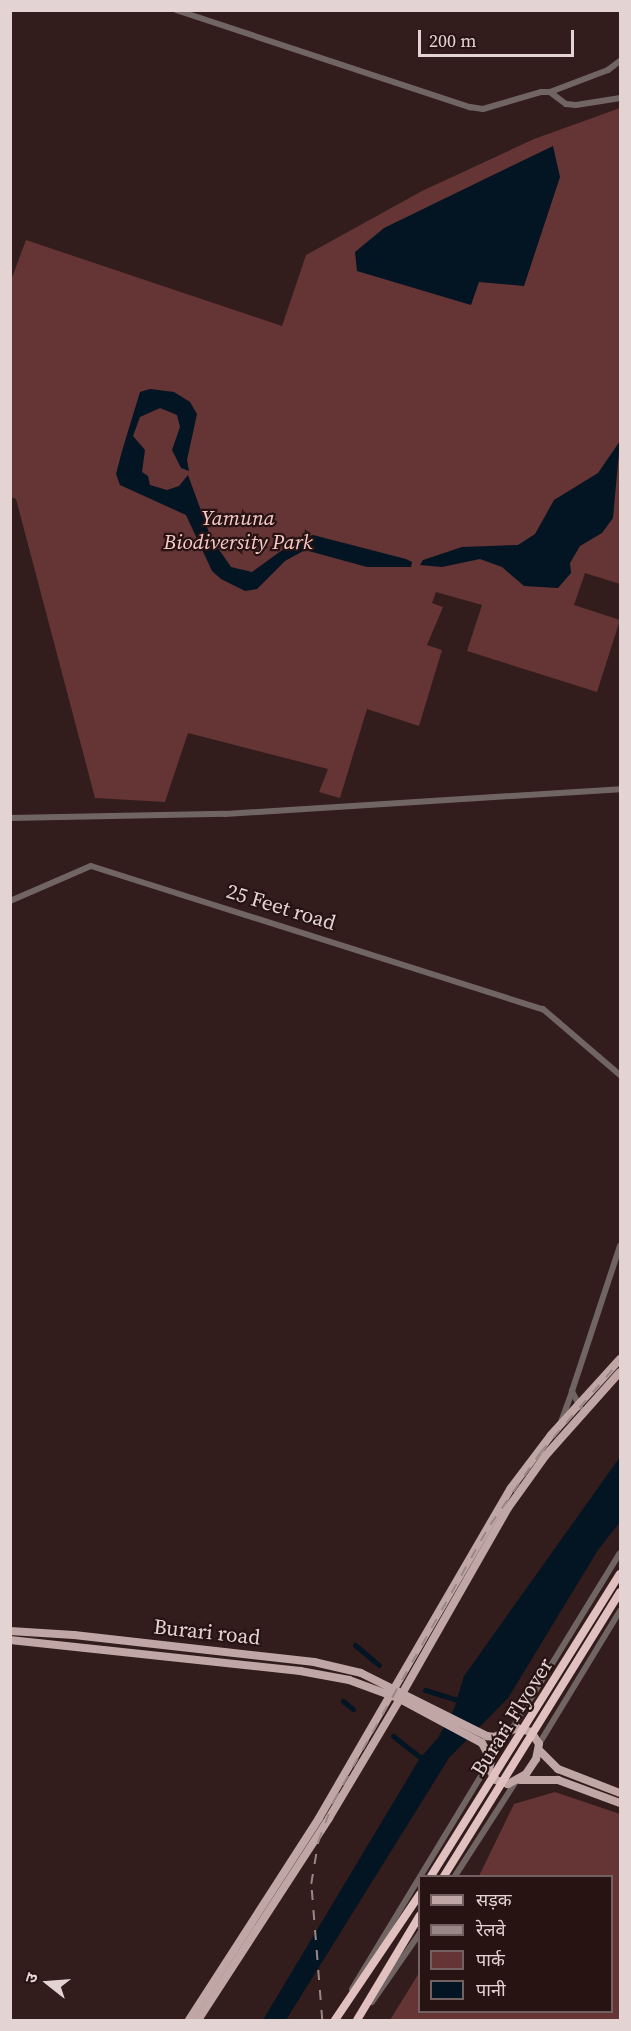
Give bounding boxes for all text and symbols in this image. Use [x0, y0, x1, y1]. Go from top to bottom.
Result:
scale bar [421, 18, 577, 56]
text: 200 m [429, 28, 476, 53]
park label: Yamuna Biodiversity Park [163, 505, 313, 555]
street label: 25 Feet road [223, 878, 339, 936]
street label: Burari road [152, 1614, 262, 1650]
street label: Burari Flyover [466, 1653, 558, 1781]
legend [418, 1875, 613, 2013]
text: सड़क [476, 1887, 512, 1912]
text: रेलवे [476, 1917, 506, 1942]
text: पार्क [476, 1947, 505, 1972]
north arrow [18, 1953, 78, 2013]
text: उ [19, 1970, 43, 1985]
text: पानी [476, 1977, 506, 2002]

